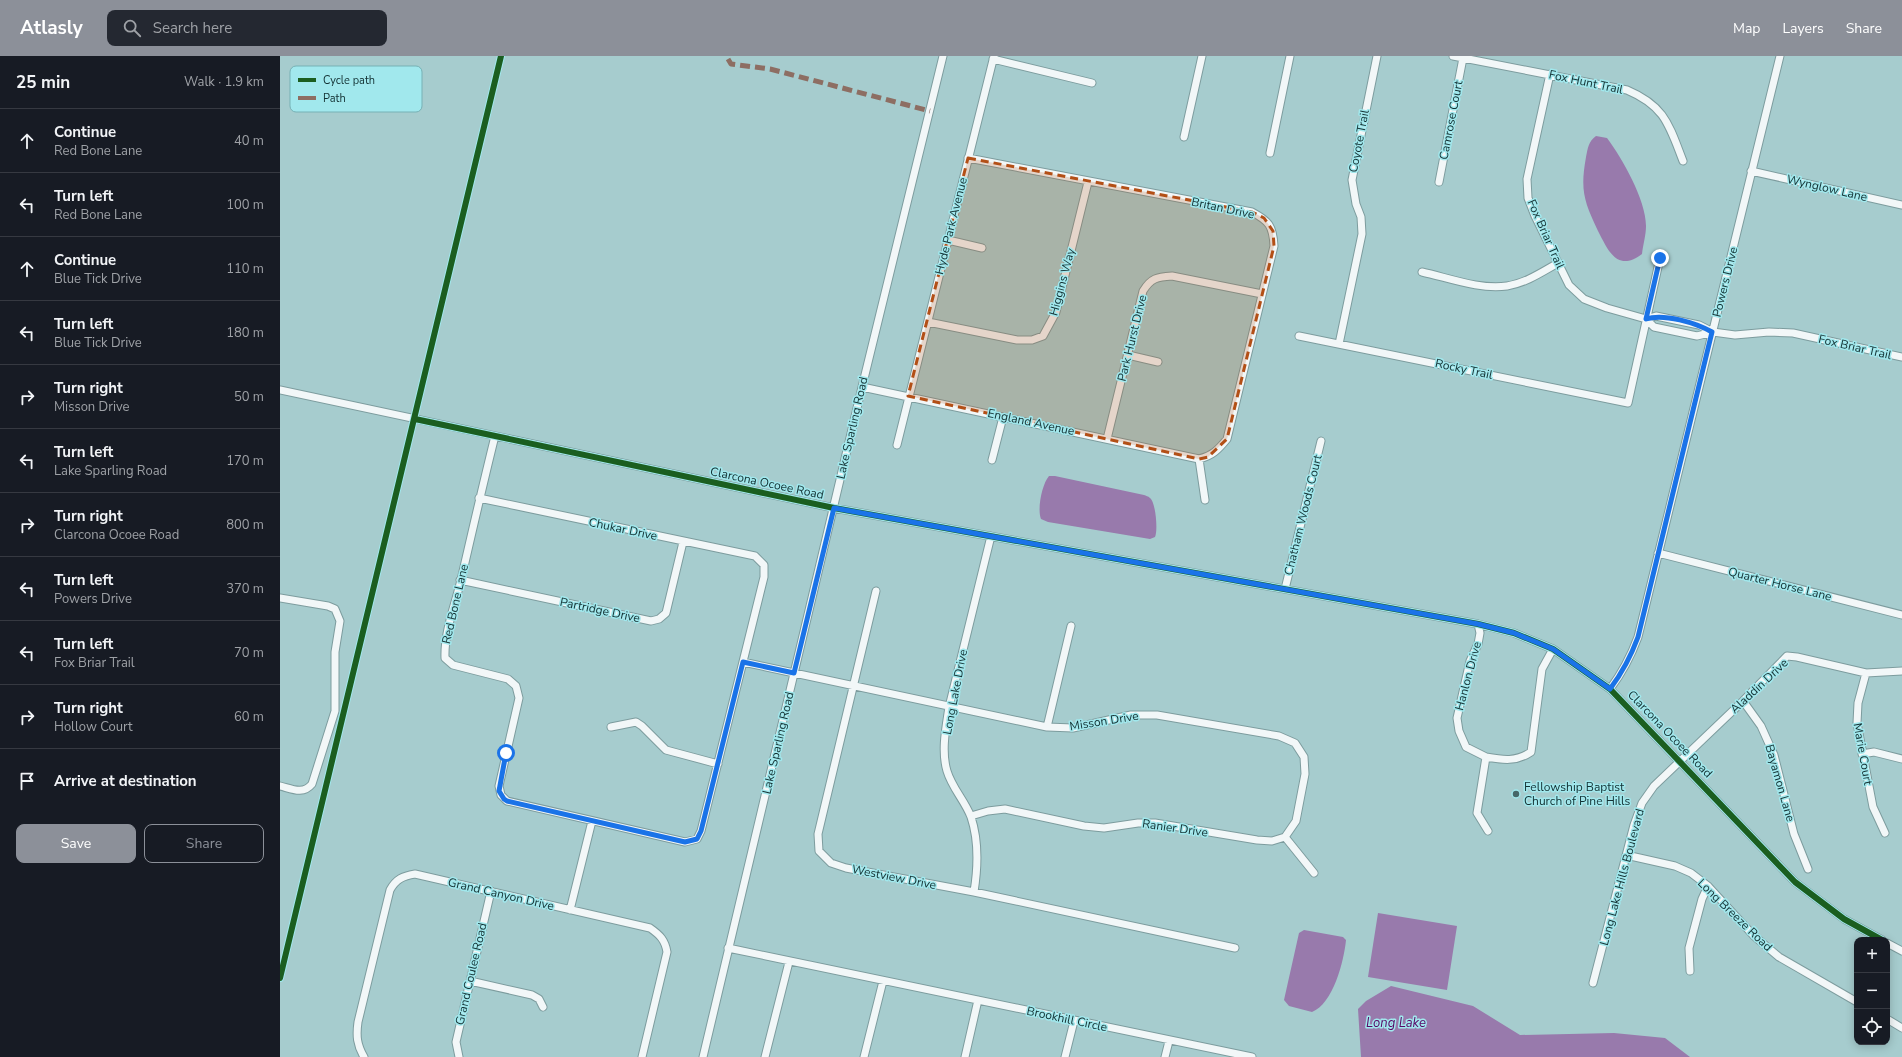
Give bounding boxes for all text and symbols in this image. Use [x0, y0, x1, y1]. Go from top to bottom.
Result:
search box [107, 10, 387, 46]
text: Atlasly [20, 15, 83, 41]
icon: search [121, 17, 143, 39]
text: Search here [153, 18, 232, 38]
text: Map [1733, 19, 1760, 38]
text: Layers [1782, 19, 1824, 38]
text: Share [1846, 19, 1882, 38]
legend [290, 66, 422, 112]
street label: Fox Hunt Trail [1547, 66, 1625, 98]
text: 25 min [16, 71, 70, 94]
text: Walk · 1.9 km [184, 73, 264, 91]
text: Cycle path [323, 73, 375, 88]
street label: Camrose Court [1435, 78, 1467, 161]
text: Path [323, 91, 346, 106]
street label: Coyote Trail [1345, 108, 1373, 174]
text: Continue [54, 122, 116, 142]
icon: ahead [16, 130, 38, 152]
text: 40 m [234, 132, 264, 150]
text: Red Bone Lane [54, 142, 142, 160]
street label: Wynglow Lane [1785, 171, 1869, 205]
street label: Hyde Park Avenue [931, 176, 971, 276]
text: Turn left [54, 186, 113, 206]
icon: left [16, 194, 38, 216]
street label: Britan Drive [1190, 194, 1256, 222]
text: 100 m [226, 196, 264, 214]
street label: Fox Briar Trail [1524, 197, 1569, 272]
text: Red Bone Lane [54, 206, 142, 224]
street label: Powers Drive [1709, 245, 1741, 319]
street label: Higgins Way [1045, 246, 1079, 318]
route end [1651, 249, 1669, 267]
text: Continue [54, 250, 116, 270]
icon: ahead [16, 258, 38, 280]
text: 110 m [226, 260, 264, 278]
text: Blue Tick Drive [54, 270, 142, 288]
street label: Park Hurst Drive [1114, 293, 1150, 383]
text: Turn left [54, 314, 113, 334]
icon: left [16, 322, 38, 344]
text: 180 m [226, 324, 264, 342]
street label: Fox Briar Trail [1817, 331, 1893, 363]
text: Blue Tick Drive [54, 334, 142, 352]
street label: Rocky Trail [1434, 355, 1495, 383]
street label: Lake Sparling Road [832, 375, 872, 481]
text: Turn right [54, 378, 123, 398]
icon: right [16, 386, 38, 408]
text: 50 m [234, 388, 264, 406]
text: Misson Drive [54, 398, 129, 416]
street label: England Avenue [986, 405, 1076, 439]
text: Turn left [54, 442, 113, 462]
icon: left [16, 450, 38, 472]
text: 170 m [226, 452, 264, 470]
street label: Chatham Woods Court [1280, 452, 1326, 577]
text: Lake Sparling Road [54, 462, 167, 480]
street label: Clarcona Ocoee Road [709, 463, 825, 503]
text: Turn right [54, 506, 123, 526]
icon: right [16, 514, 38, 536]
street label: Chukar Drive [587, 514, 659, 544]
text: 800 m [226, 516, 264, 534]
text: Clarcona Ocoee Road [54, 526, 179, 544]
street label: Red Bone Lane [438, 562, 472, 646]
street label: Quarter Horse Lane [1727, 563, 1833, 605]
text: Turn left [54, 570, 113, 590]
icon: left [16, 578, 38, 600]
text: 370 m [226, 580, 264, 598]
text: Powers Drive [54, 590, 132, 608]
street label: Partridge Drive [558, 594, 642, 626]
text: Turn left [54, 634, 113, 654]
street label: Hanlon Drive [1451, 640, 1485, 712]
icon: left [16, 642, 38, 664]
text: 70 m [234, 644, 264, 662]
street label: Long Lake Drive [939, 648, 971, 736]
text: Fox Briar Trail [54, 654, 135, 672]
street label: Aladdin Drive [1727, 655, 1791, 717]
street label: Clarcona Ocoee Road [1624, 687, 1716, 781]
street label: Lake Sparling Road [758, 690, 798, 796]
text: Turn right [54, 698, 123, 718]
icon: right [16, 706, 38, 728]
text: 60 m [234, 708, 264, 726]
street label: Misson Drive [1068, 708, 1140, 734]
text: Hollow Court [54, 718, 133, 736]
street label: Marie Court [1850, 722, 1876, 787]
street label: Bayamon Lane [1761, 742, 1799, 824]
route start [497, 744, 515, 762]
icon: arrive [16, 770, 38, 792]
text: Arrive at destination [54, 771, 197, 791]
place label: Fellowship Baptist Church of Pine Hills [1524, 779, 1631, 809]
marker: Fellowship Baptist Church of Pine Hills [1511, 789, 1521, 799]
street label: Long Lake Hills Boulevard [1596, 807, 1648, 947]
street label: Ranier Drive [1141, 815, 1209, 841]
button: Save [16, 824, 136, 863]
button: Share [144, 824, 264, 863]
street label: Westview Drive [850, 861, 938, 893]
street label: Grand Canyon Drive [446, 874, 556, 914]
street label: Long Breeze Road [1694, 875, 1776, 955]
street label: Grand Coulee Road [451, 921, 491, 1027]
map controls [1854, 937, 1890, 1045]
button: + [1854, 937, 1890, 973]
button: − [1854, 973, 1890, 1009]
street label: Brookhill Circle [1025, 1003, 1109, 1035]
button: locate [1854, 1009, 1890, 1045]
water label: Long Lake [1366, 1014, 1426, 1032]

